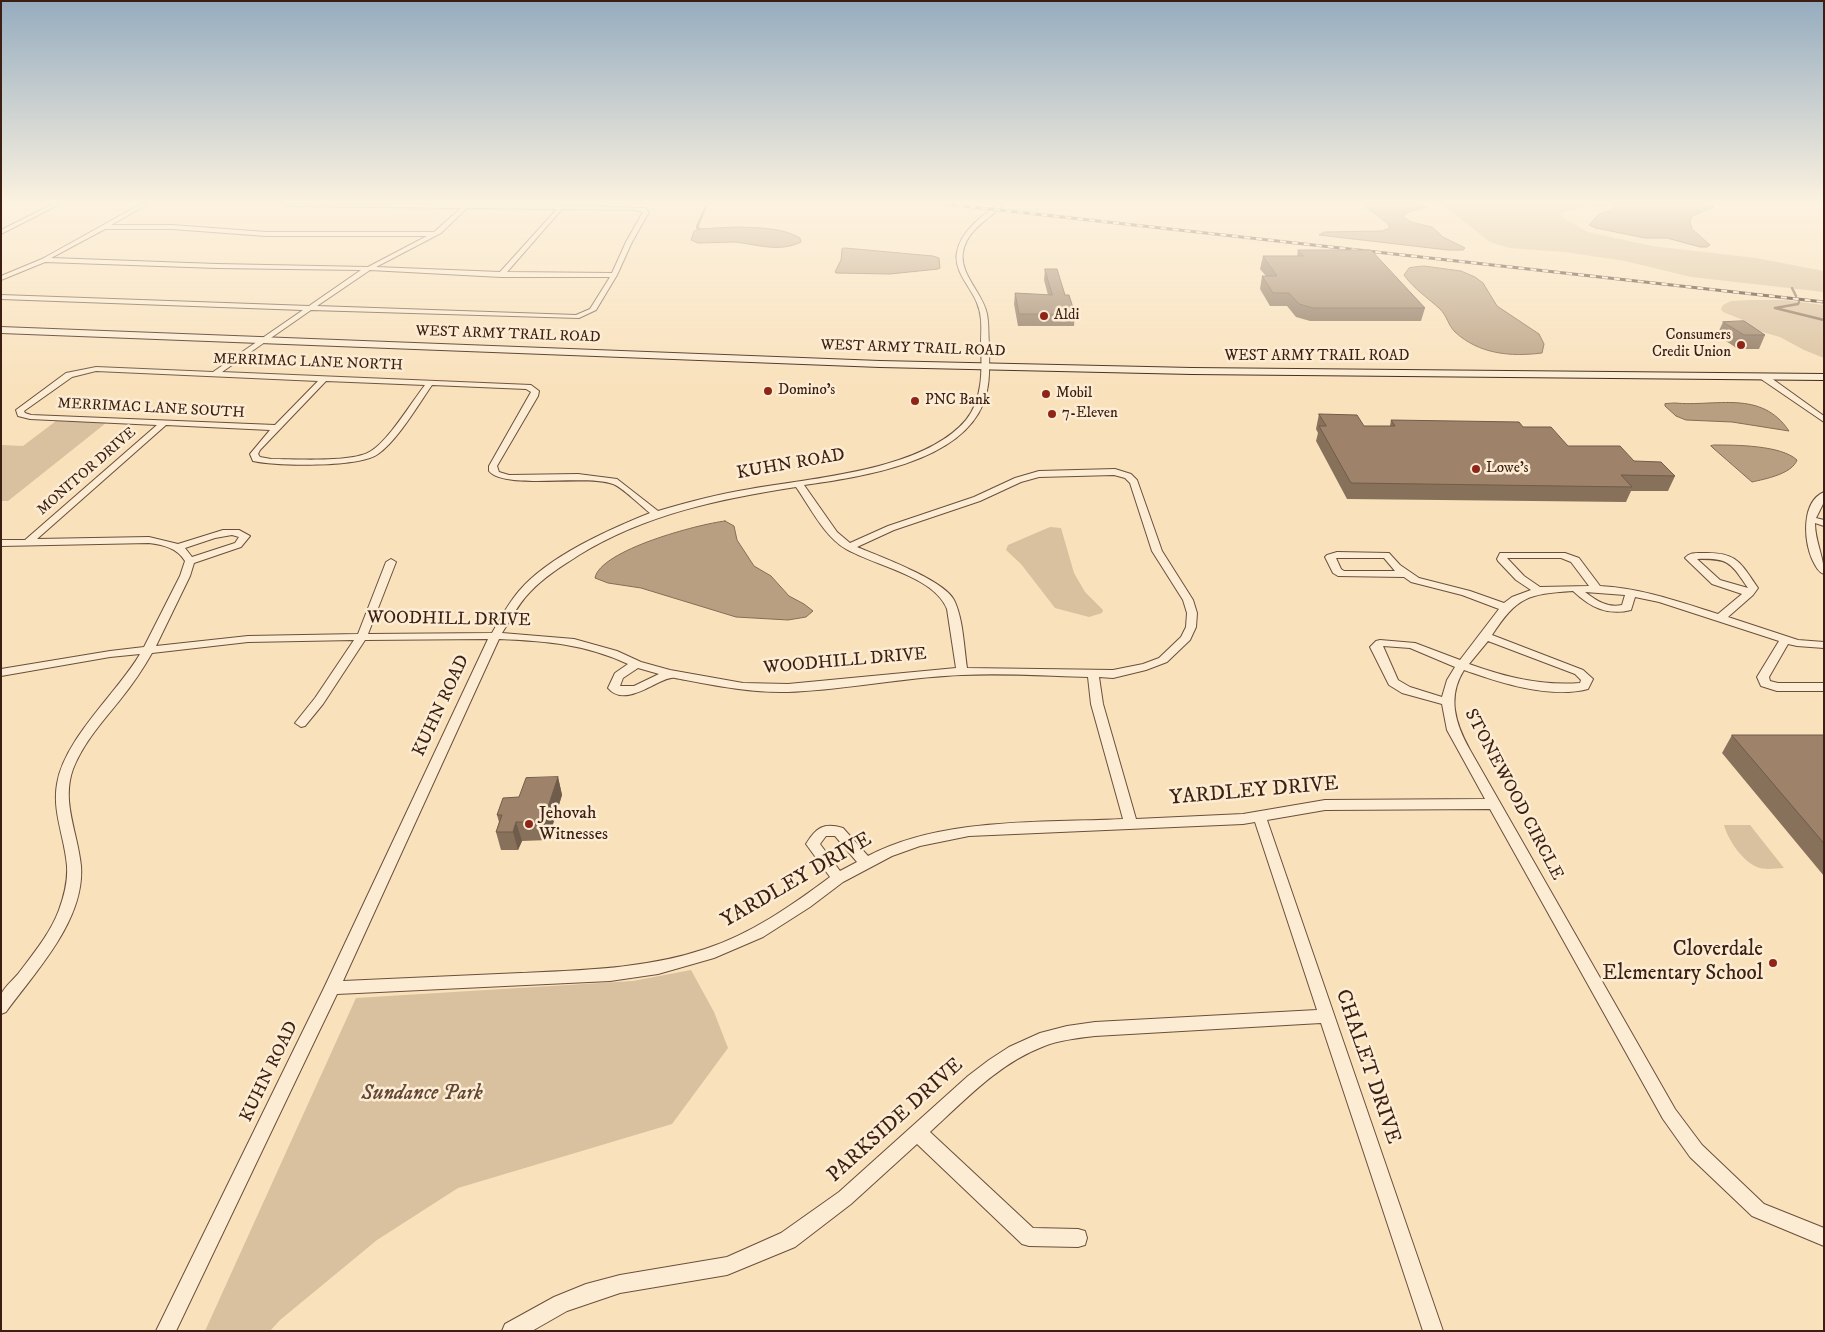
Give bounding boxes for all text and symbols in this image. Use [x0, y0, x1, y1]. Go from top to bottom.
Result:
place label: Aldi [1054, 307, 1079, 325]
marker: Aldi [1038, 310, 1050, 322]
street label: WEST ARMY TRAIL ROAD [415, 323, 601, 347]
place label: Consumers Credit Union [1652, 327, 1731, 362]
street label: WEST ARMY TRAIL ROAD [820, 337, 1006, 361]
marker: Consumers Credit Union [1735, 339, 1747, 351]
street label: WEST ARMY TRAIL ROAD [1225, 348, 1409, 366]
street label: MERRIMAC LANE NORTH [213, 351, 403, 375]
place label: Domino's [778, 382, 835, 400]
marker: Domino's [762, 385, 774, 397]
place label: Mobil [1056, 385, 1092, 403]
marker: Mobil [1040, 388, 1052, 400]
place label: PNC Bank [925, 392, 990, 410]
street label: MERRIMAC LANE SOUTH [57, 395, 245, 423]
marker: PNC Bank [909, 395, 921, 407]
place label: 7-Eleven [1062, 405, 1118, 423]
marker: 7-Eleven [1046, 408, 1058, 420]
street label: MONITOR DRIVE [34, 424, 140, 520]
street label: KUHN ROAD [735, 445, 847, 485]
place label: Lowe's [1486, 460, 1529, 478]
marker: Lowe's [1470, 463, 1482, 475]
street label: WOODHILL DRIVE [367, 608, 531, 632]
street label: WOODHILL DRIVE [762, 644, 928, 680]
street label: KUHN ROAD [409, 652, 475, 760]
street label: STONEWOOD CIRCLE [1459, 706, 1567, 884]
street label: YARDLEY DRIVE [1169, 772, 1339, 812]
place label: Jehovah Witnesses [539, 803, 608, 846]
marker: Jehovah Witnesses [523, 818, 535, 830]
street label: YARDLEY DRIVE [717, 828, 877, 934]
place label: Cloverdale Elementary School [1602, 938, 1763, 988]
marker: Cloverdale Elementary School [1767, 957, 1779, 969]
street label: CHALET DRIVE [1329, 986, 1405, 1148]
street label: KUHN ROAD [236, 1018, 304, 1126]
street label: PARKSIDE DRIVE [823, 1053, 969, 1189]
park label: Sundance Park [361, 1082, 483, 1108]

